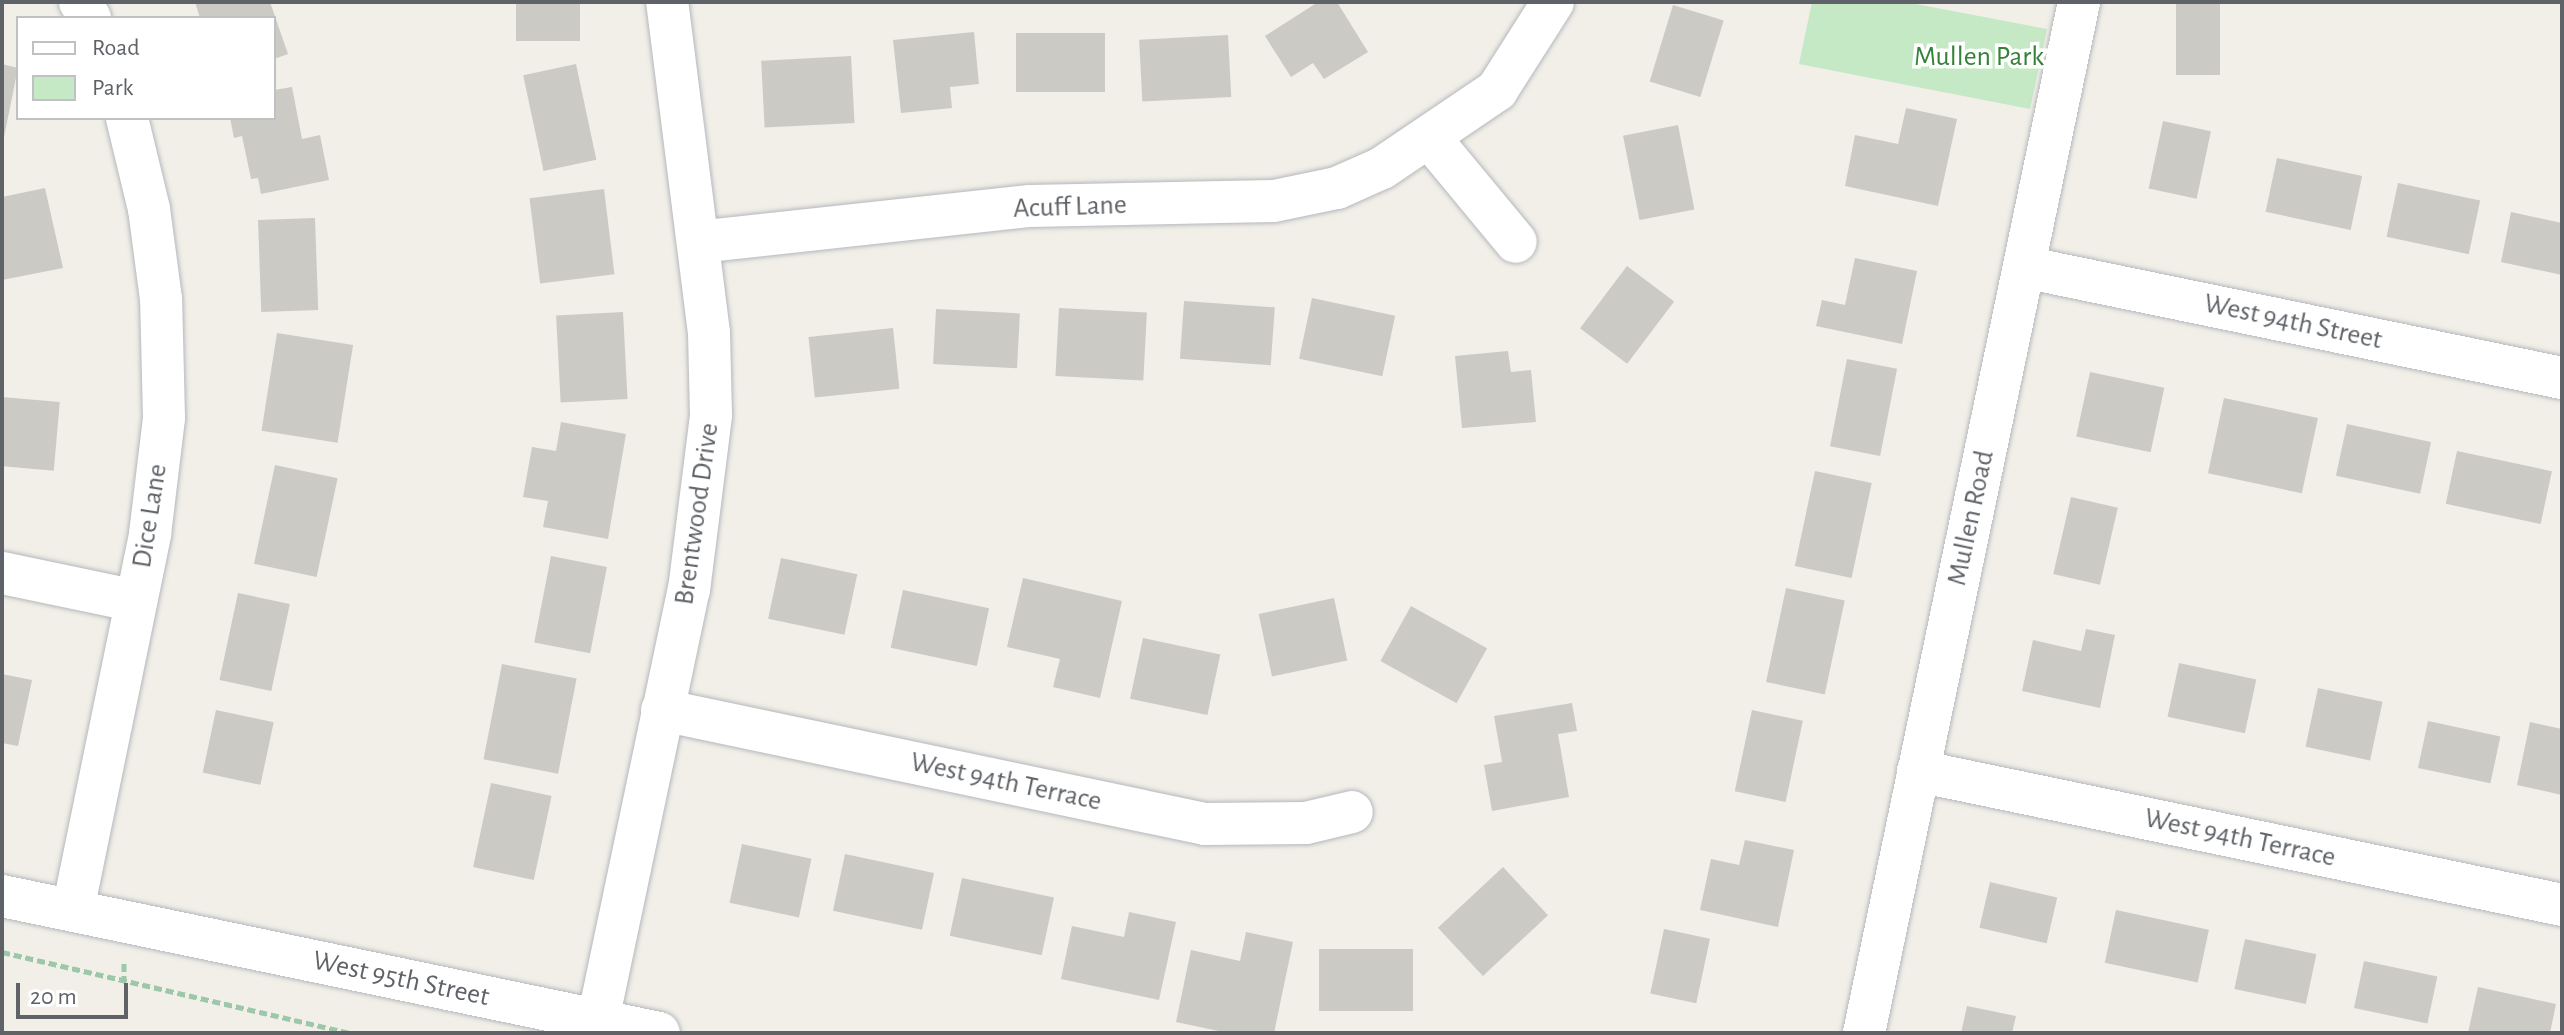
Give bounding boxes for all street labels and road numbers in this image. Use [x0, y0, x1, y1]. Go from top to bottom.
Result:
street label: Acuff Lane [1013, 188, 1127, 226]
street label: West 94th Street [2201, 287, 2385, 357]
street label: Brentwood Drive [668, 421, 726, 607]
street label: Mullen Road [1940, 447, 2002, 589]
street label: Dice Lane [125, 462, 175, 570]
street label: West 94th Terrace [907, 745, 1105, 819]
street label: West 94th Terrace [2141, 801, 2339, 875]
street label: West 95th Street [310, 944, 492, 1014]

